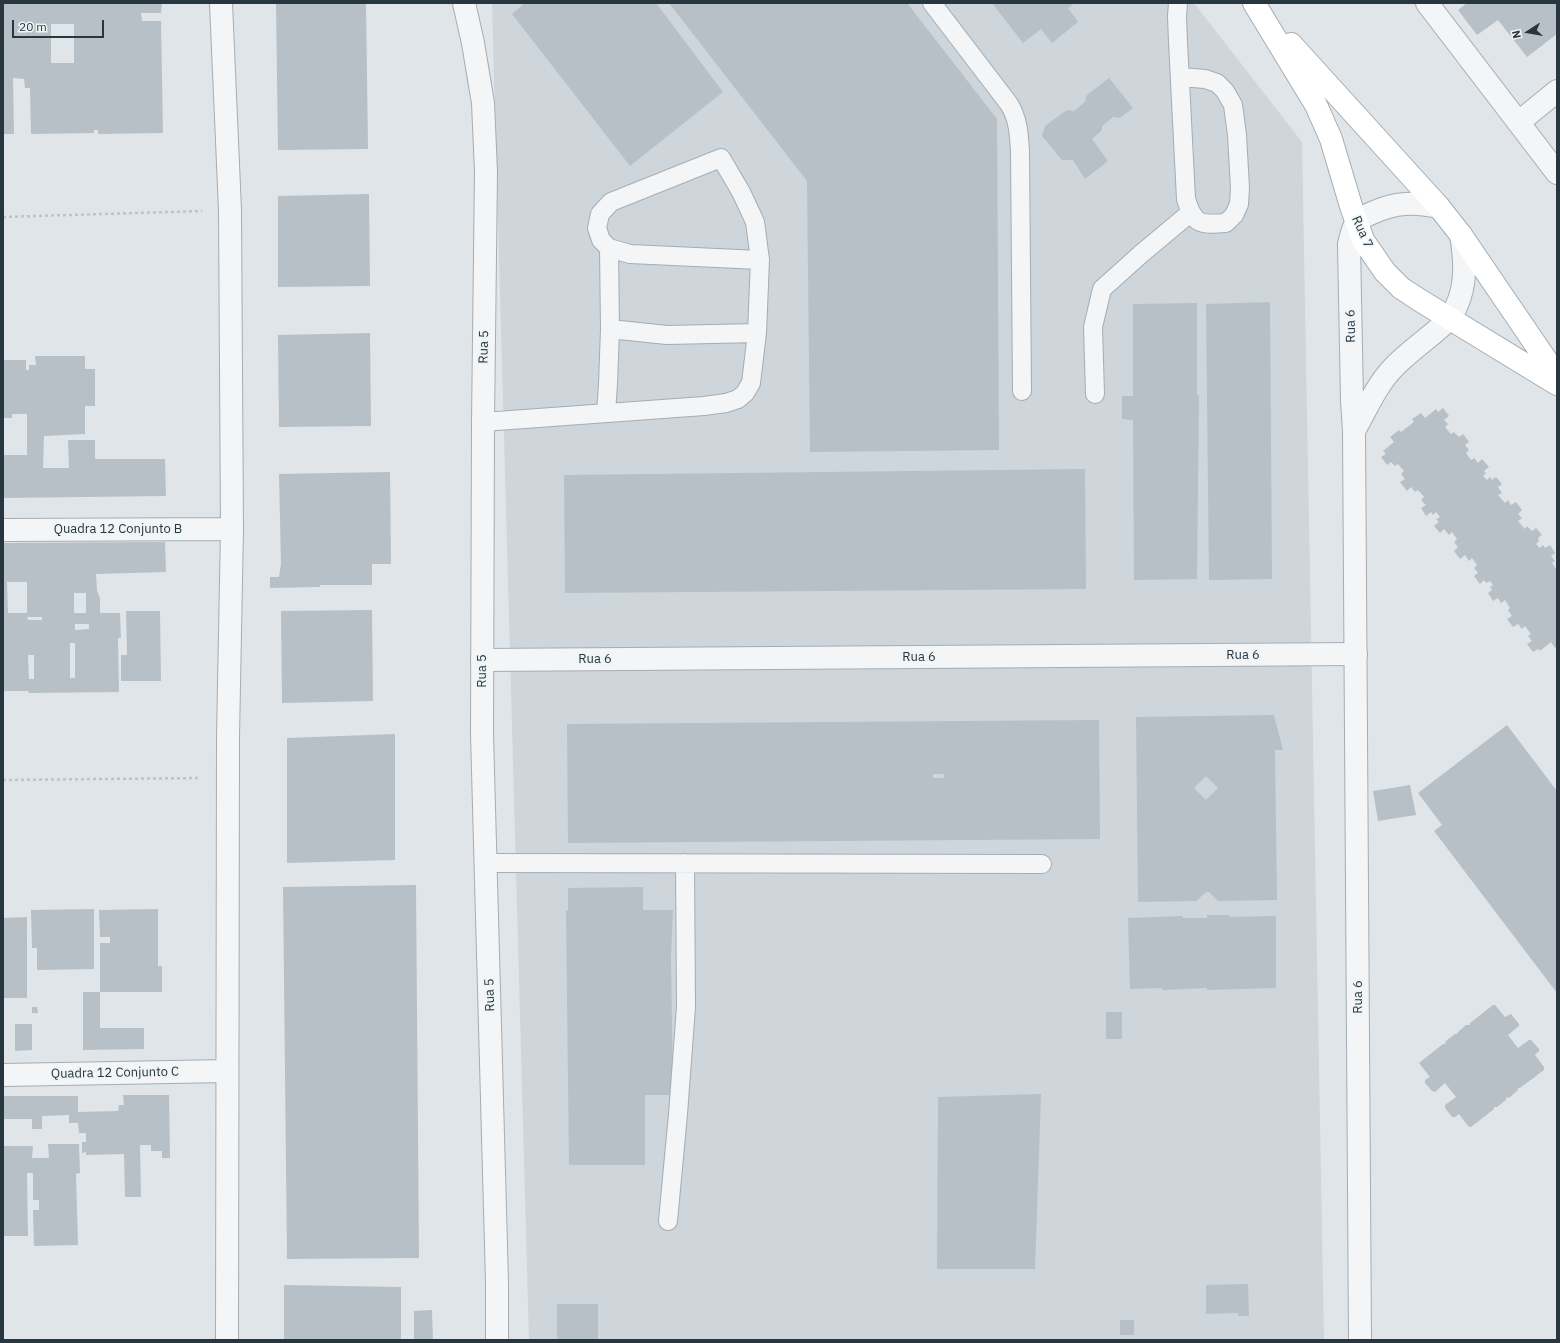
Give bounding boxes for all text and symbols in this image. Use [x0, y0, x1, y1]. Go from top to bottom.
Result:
scale bar [14, 12, 106, 38]
north arrow [1508, 12, 1548, 52]
text: 20 m [19, 19, 47, 34]
text: N [1509, 29, 1524, 40]
street label: Rua 7 [1348, 214, 1376, 250]
street label: Rua 6 [1343, 309, 1359, 343]
street label: Rua 5 [476, 330, 492, 364]
street label: Quadra 12 Conjunto B [54, 521, 182, 537]
street label: Rua 6 [1226, 647, 1260, 663]
street label: Rua 6 [902, 649, 936, 665]
street label: Rua 6 [578, 651, 612, 667]
street label: Rua 5 [474, 654, 490, 688]
street label: Rua 5 [482, 978, 498, 1012]
street label: Rua 6 [1350, 980, 1366, 1014]
street label: Quadra 12 Conjunto C [51, 1064, 179, 1082]

